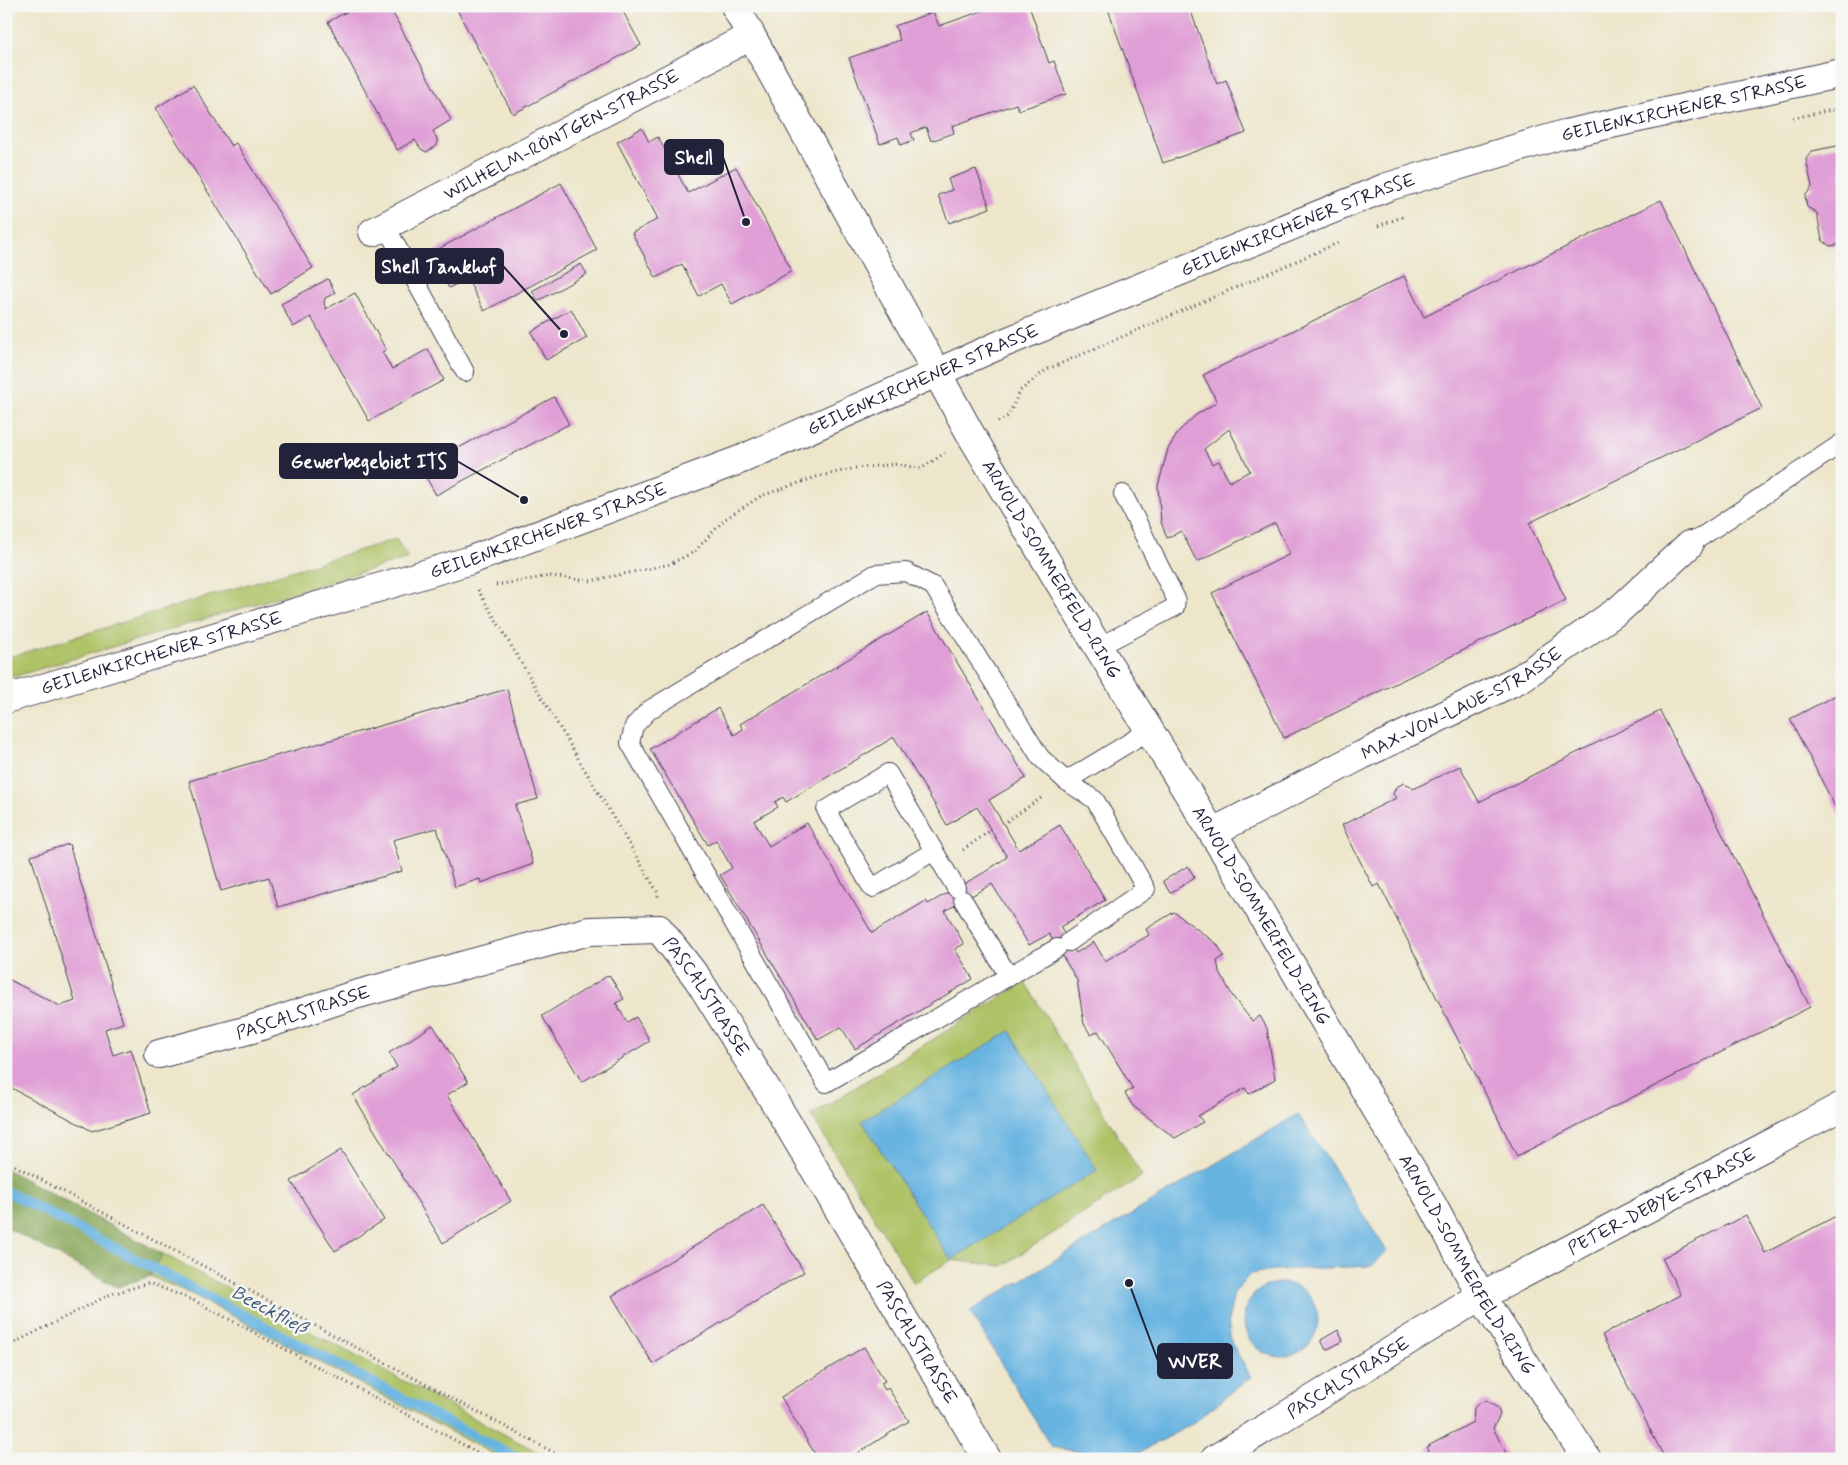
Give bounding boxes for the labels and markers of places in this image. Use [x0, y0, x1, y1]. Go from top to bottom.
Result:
callout: Shell [665, 140, 723, 174]
callout: Shell Tankhof [376, 249, 503, 283]
callout: Gewerbegebiet ITS [280, 444, 457, 478]
callout: WVER [1158, 1344, 1232, 1378]

